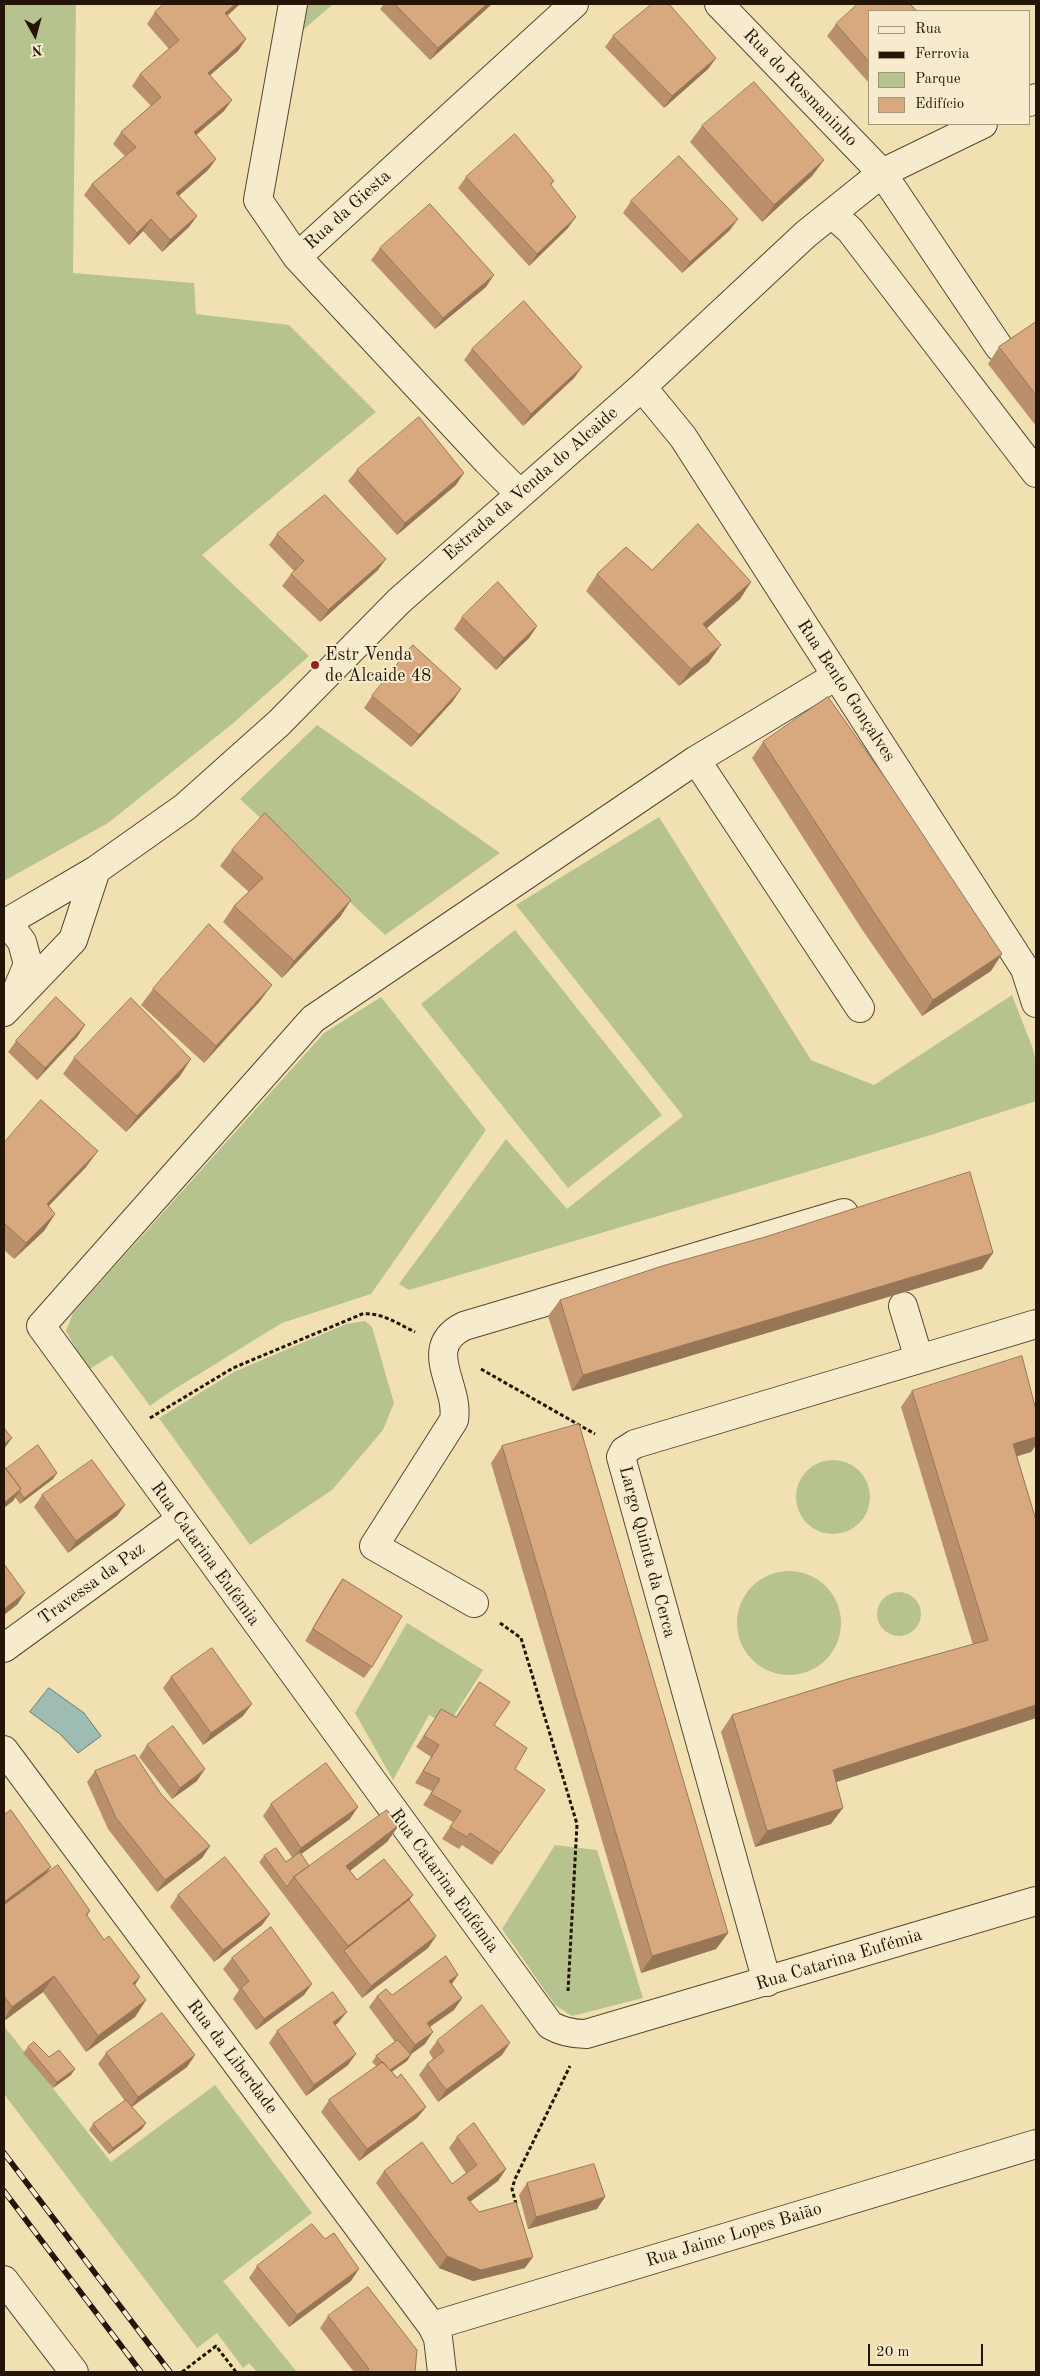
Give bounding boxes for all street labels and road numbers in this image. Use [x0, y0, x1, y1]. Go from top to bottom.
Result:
street label: Rua do Rosmaninho [738, 25, 862, 151]
street label: Rua da Giesta [300, 166, 396, 254]
street label: Estrada da Venda do Alcaide [439, 402, 623, 566]
street label: Rua Bento Gonçalves [792, 616, 900, 766]
street label: Largo Quinta da Cerca [614, 1464, 680, 1640]
street label: Rua Catarina Eufémia [145, 1478, 265, 1630]
street label: Travessa da Paz [34, 1538, 150, 1630]
street label: Rua Catarina Eufémia [384, 1805, 504, 1957]
street label: Rua Catarina Eufémia [753, 1924, 925, 1996]
street label: Rua da Liberdade [182, 1996, 282, 2118]
street label: Rua Jaime Lopes Baião [643, 2198, 825, 2272]

